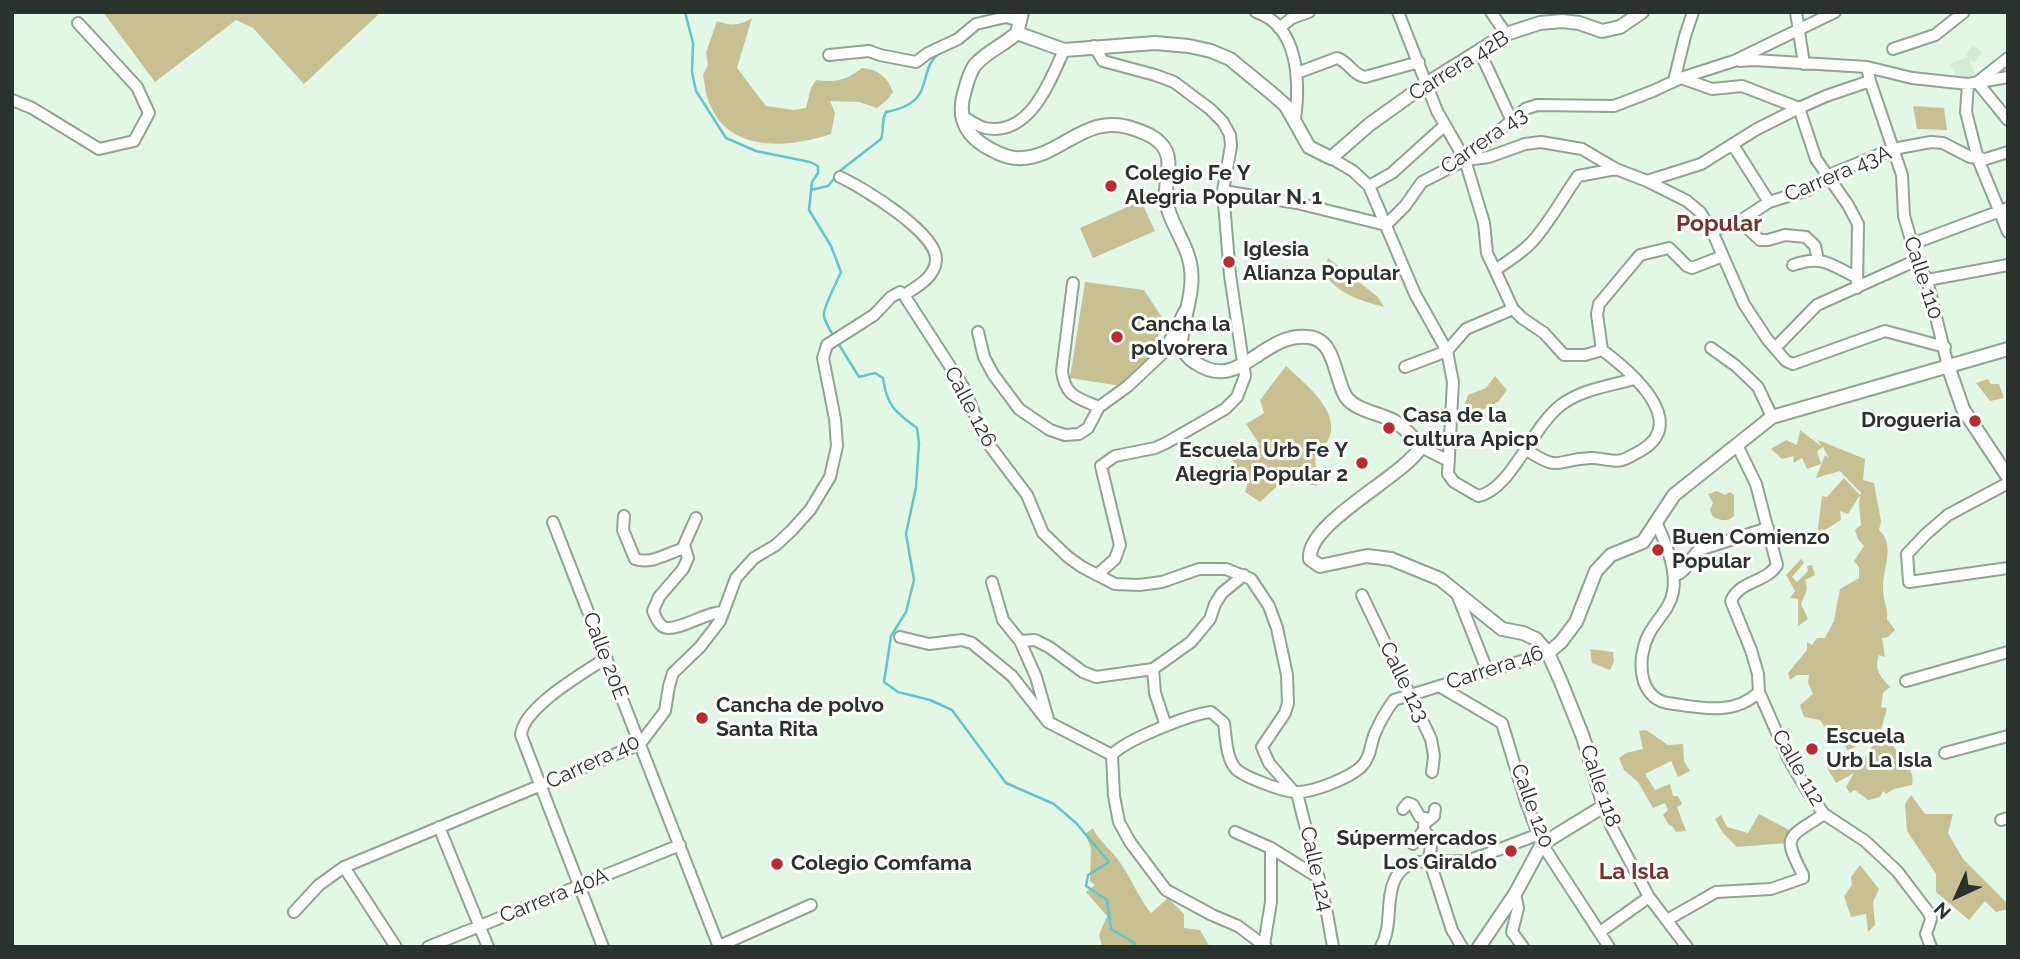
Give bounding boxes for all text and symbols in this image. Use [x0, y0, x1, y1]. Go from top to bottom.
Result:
street label: Carrera 42B [1404, 25, 1514, 107]
street label: Carrera 43 [1436, 102, 1532, 180]
street label: Carrera 43A [1781, 140, 1895, 208]
place label: Colegio Fe Y Alegria Popular N. 1 [1125, 161, 1322, 211]
marker: Colegio Fe Y Alegria Popular N. 1 [1103, 178, 1119, 194]
district label: Popular [1676, 210, 1762, 238]
street label: Calle 110 [1898, 233, 1948, 323]
place label: Iglesia Alianza Popular [1243, 237, 1400, 287]
marker: Iglesia Alianza Popular [1221, 254, 1237, 270]
place label: Cancha la polvorera [1131, 312, 1230, 362]
marker: Cancha la polvorera [1109, 329, 1125, 345]
street label: Calle 126 [938, 362, 1002, 452]
place label: Casa de la cultura Apicp [1403, 403, 1538, 453]
place label: Drogueria [1861, 408, 1961, 434]
marker: Drogueria [1967, 413, 1983, 429]
marker: Casa de la cultura Apicp [1381, 420, 1397, 436]
place label: Escuela Urb Fe Y Alegria Popular 2 [1175, 438, 1348, 488]
marker: Escuela Urb Fe Y Alegria Popular 2 [1354, 455, 1370, 471]
place label: Buen Comienzo Popular [1672, 525, 1830, 575]
marker: Buen Comienzo Popular [1650, 542, 1666, 558]
street label: Calle 20E [577, 609, 633, 703]
street label: Calle 123 [1374, 638, 1434, 726]
street label: Carrera 46 [1443, 640, 1547, 696]
place label: Cancha de polvo Santa Rita [716, 693, 884, 743]
marker: Cancha de polvo Santa Rita [694, 710, 710, 726]
place label: Escuela Urb La Isla [1826, 724, 1932, 774]
street label: Calle 112 [1766, 725, 1830, 811]
street label: Carrera 40 [542, 729, 644, 795]
marker: Escuela Urb La Isla [1804, 741, 1820, 757]
street label: Calle 118 [1574, 742, 1626, 830]
street label: Calle 120 [1505, 760, 1559, 852]
street label: Calle 124 [1294, 824, 1338, 914]
place label: Súpermercados Los Giraldo [1337, 826, 1497, 876]
marker: Súpermercados Los Giraldo [1503, 843, 1519, 859]
place label: Colegio Comfama [791, 851, 972, 877]
marker: Colegio Comfama [769, 856, 785, 872]
district label: La Isla [1599, 858, 1669, 886]
north arrow [1922, 861, 1992, 931]
street label: Carrera 40A [496, 863, 612, 929]
text: N [1929, 898, 1955, 924]

